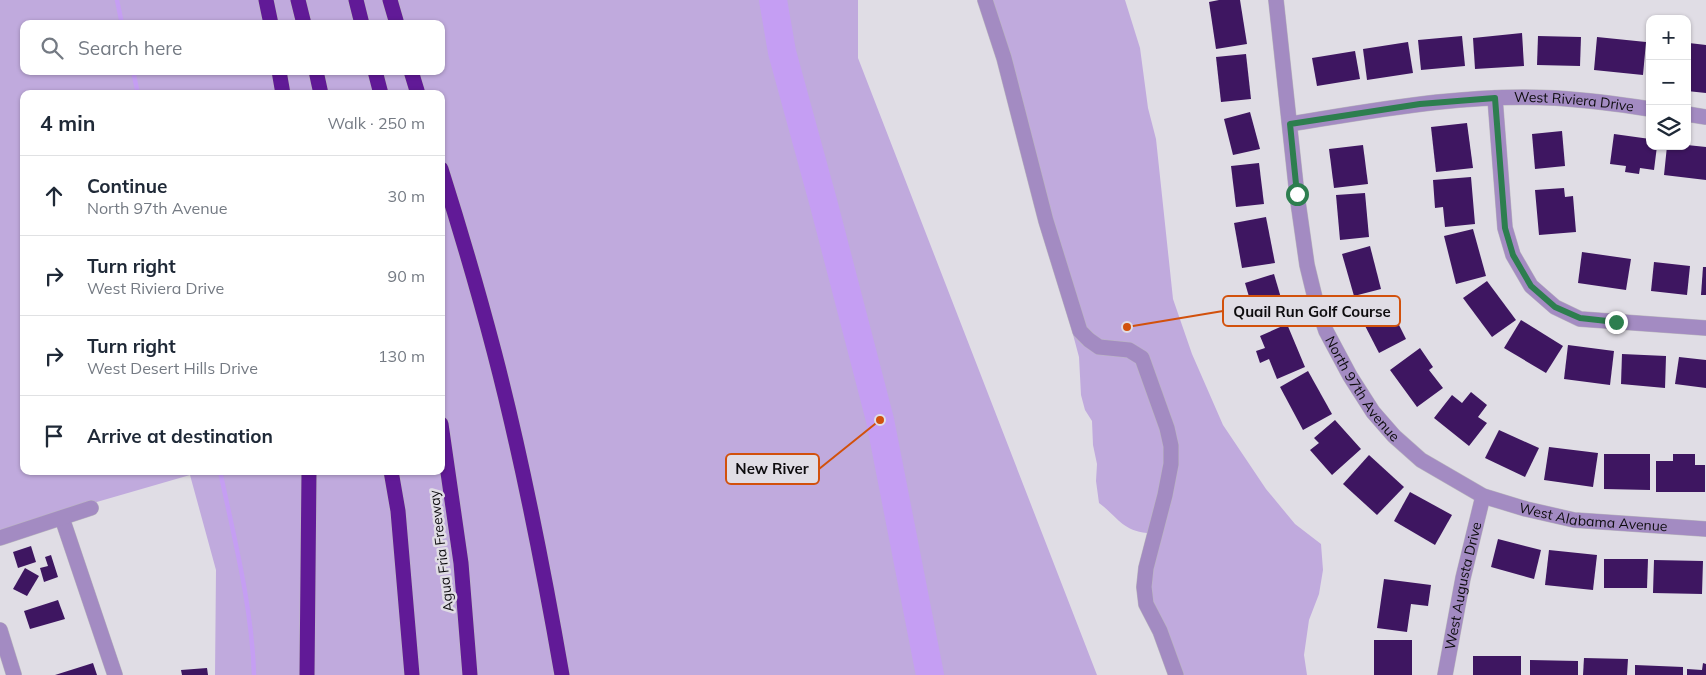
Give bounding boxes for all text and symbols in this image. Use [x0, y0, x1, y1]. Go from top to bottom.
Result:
map controls [1646, 15, 1691, 150]
button: + [1646, 15, 1691, 60]
search box [20, 20, 445, 75]
icon: search [38, 34, 66, 62]
text: Search here [78, 36, 182, 60]
button: − [1646, 60, 1691, 105]
street label: West Riviera Drive [1514, 88, 1635, 115]
button: layers [1646, 105, 1691, 150]
text: 4 min [40, 110, 95, 136]
text: Walk · 250 m [327, 113, 425, 133]
text: Continue [87, 174, 167, 198]
icon: ahead [40, 182, 68, 210]
route start [1286, 183, 1309, 206]
text: 30 m [388, 186, 425, 206]
text: North 97th Avenue [87, 198, 228, 218]
text: Turn right [87, 254, 176, 278]
icon: right [40, 262, 68, 290]
text: 90 m [388, 266, 425, 286]
text: West Riviera Drive [87, 278, 224, 298]
callout: Quail Run Golf Course [1223, 296, 1400, 326]
text: Quail Run Golf Course [1233, 302, 1391, 321]
route end [1605, 311, 1628, 334]
street label: North 97th Avenue [1321, 333, 1403, 446]
text: Turn right [87, 334, 176, 358]
icon: right [40, 342, 68, 370]
text: 130 m [378, 346, 425, 366]
text: West Desert Hills Drive [87, 358, 258, 378]
icon: arrive [40, 422, 68, 450]
text: Arrive at destination [87, 424, 273, 448]
callout: New River [726, 454, 819, 484]
text: New River [735, 459, 809, 478]
street label: Agua Fria Freeway [425, 488, 457, 613]
street label: West Alabama Avenue [1517, 499, 1668, 535]
street label: West Augusta Drive [1441, 520, 1485, 651]

